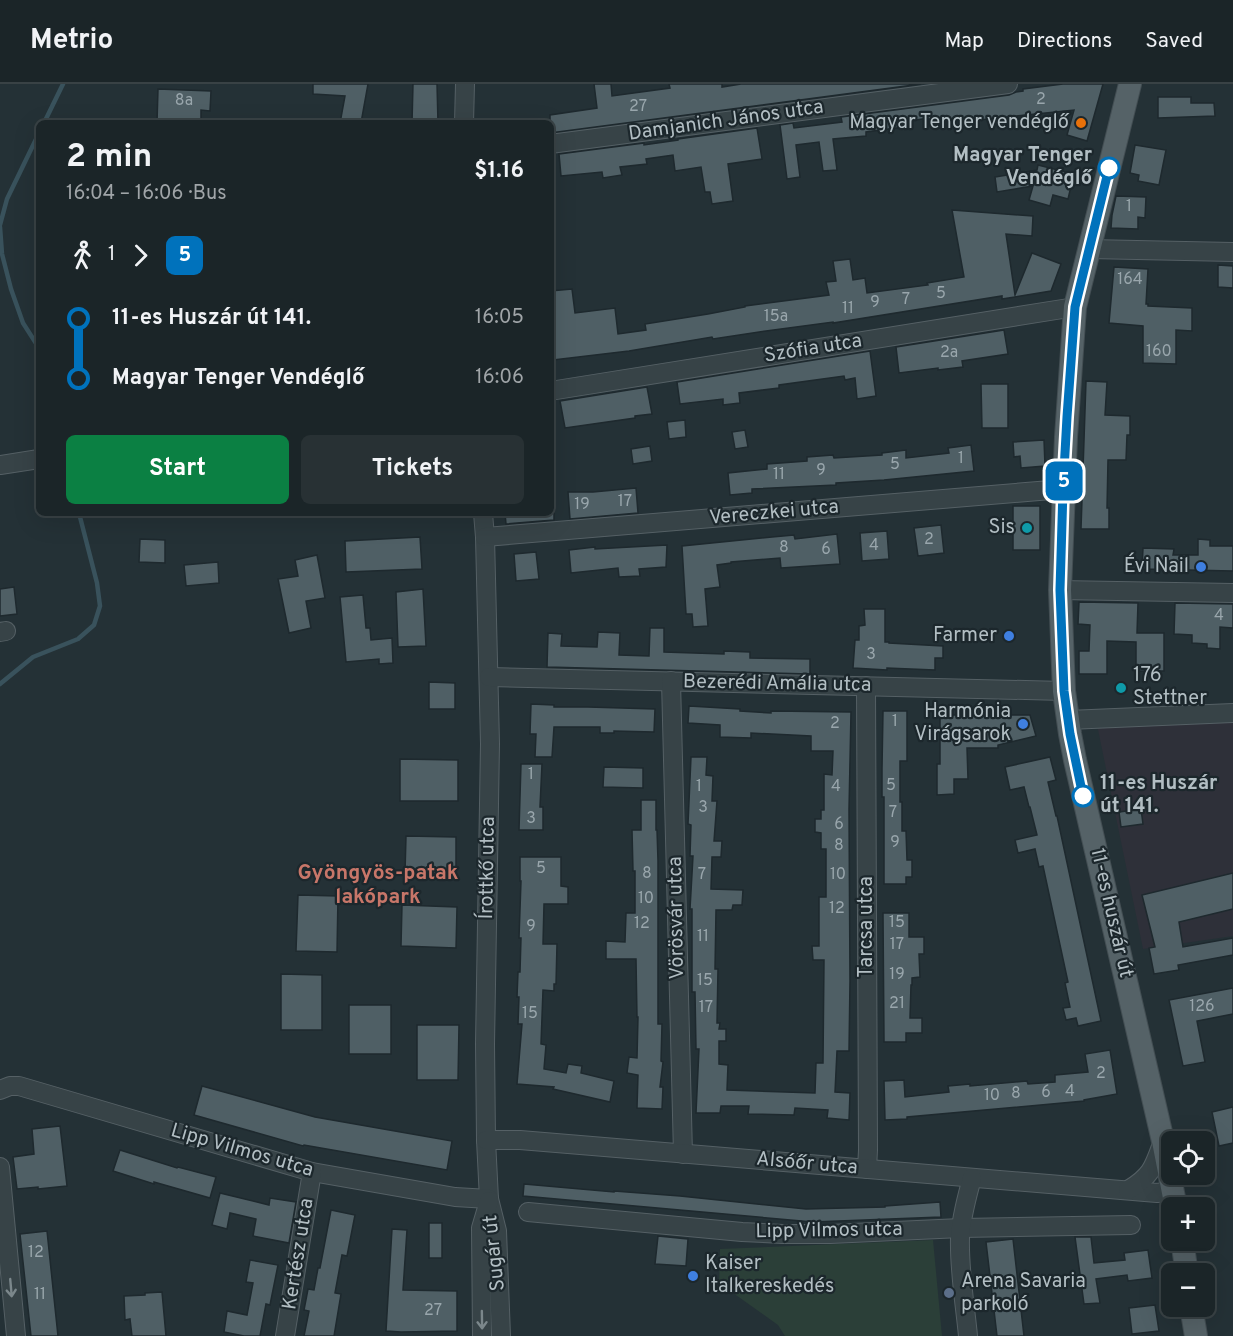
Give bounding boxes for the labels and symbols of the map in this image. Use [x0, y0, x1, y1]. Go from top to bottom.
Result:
house number: 2 [1036, 90, 1046, 110]
house number: 8a [175, 91, 193, 111]
street label: Damjanich János utca [627, 94, 825, 148]
house number: 27 [629, 97, 647, 117]
place label: Magyar Tenger vendéglő [849, 110, 1070, 136]
marker: Magyar Tenger vendéglő [1074, 116, 1088, 130]
place label: Magyar Tenger Vendéglő [953, 143, 1094, 192]
marker: Magyar Tenger Vendéglő [1098, 157, 1120, 179]
house number: 1 [1126, 197, 1132, 217]
house number: 164 [1117, 270, 1143, 290]
house number: 5 [936, 284, 946, 304]
house number: 7 [902, 290, 910, 310]
house number: 9 [870, 293, 880, 313]
house number: 11 [842, 299, 854, 319]
house number: 15a [764, 307, 788, 327]
street label: Szófia utca [762, 328, 864, 370]
house number: 160 [1146, 342, 1172, 362]
house number: 2a [940, 343, 958, 363]
house number: 1 [958, 449, 964, 469]
house number: 5 [890, 455, 900, 475]
house number: 9 [816, 461, 826, 481]
line badge: 5 [1044, 462, 1084, 500]
house number: 11 [773, 465, 785, 485]
house number: 17 [618, 492, 632, 512]
street label: Vereczkei utca [708, 494, 840, 532]
house number: 19 [574, 495, 590, 515]
place label: Sis [989, 515, 1015, 541]
marker: Sis [1020, 521, 1034, 535]
house number: 2 [924, 530, 934, 550]
house number: 4 [869, 536, 879, 556]
house number: 8 [779, 538, 789, 558]
house number: 6 [821, 540, 831, 560]
place label: Évi Nail [1124, 552, 1189, 580]
marker: Évi Nail [1194, 560, 1208, 574]
house number: 4 [1214, 606, 1224, 626]
place label: Farmer [933, 623, 997, 649]
marker: Farmer [1002, 629, 1016, 643]
house number: 3 [866, 645, 876, 665]
place label: 176 Stettner [1133, 663, 1207, 712]
street label: Bezerédi Amália utca [683, 669, 871, 699]
marker: 176 Stettner [1114, 681, 1128, 695]
place label: Harmónia Virágsarok [914, 699, 1011, 748]
house number: 1 [892, 712, 898, 732]
house number: 2 [830, 714, 840, 734]
marker: Harmónia Virágsarok [1016, 717, 1030, 731]
house number: 1 [528, 765, 534, 785]
place label: 11-es Huszár út 141. [1100, 771, 1218, 820]
house number: 5 [886, 776, 896, 796]
house number: 1 [696, 777, 702, 797]
house number: 4 [831, 777, 841, 797]
marker: 11-es Huszár út 141. [1072, 785, 1094, 807]
house number: 3 [698, 798, 708, 818]
house number: 7 [889, 803, 897, 823]
house number: 3 [526, 809, 536, 829]
house number: 6 [834, 815, 844, 835]
street label: Írottkő utca [472, 816, 502, 920]
house number: 9 [890, 833, 900, 853]
house number: 8 [834, 836, 844, 856]
street label: 11-es huszár út [1083, 846, 1139, 980]
street label: Vörösvár utca [663, 856, 691, 980]
house number: 5 [536, 859, 546, 879]
district label: Gyöngyös-patak lakópark [297, 860, 459, 911]
house number: 8 [642, 864, 652, 884]
house number: 7 [698, 865, 706, 885]
house number: 10 [830, 865, 846, 885]
street label: Tarcsa utca [854, 876, 880, 978]
house number: 10 [638, 889, 654, 909]
house number: 12 [829, 899, 845, 919]
house number: 15 [889, 913, 905, 933]
house number: 12 [634, 914, 650, 934]
house number: 9 [526, 917, 536, 937]
house number: 11 [697, 927, 709, 947]
house number: 17 [890, 935, 904, 955]
house number: 19 [889, 965, 905, 985]
house number: 15 [697, 971, 713, 991]
house number: 21 [889, 994, 905, 1014]
house number: 126 [1189, 997, 1215, 1017]
house number: 17 [699, 998, 713, 1018]
house number: 15 [522, 1004, 538, 1024]
house number: 2 [1096, 1064, 1106, 1084]
house number: 4 [1065, 1082, 1075, 1102]
house number: 6 [1041, 1083, 1051, 1103]
house number: 8 [1011, 1084, 1021, 1104]
house number: 10 [984, 1086, 1000, 1106]
street label: Lipp Vilmos utca [168, 1118, 316, 1184]
street label: Alsóőr utca [755, 1147, 859, 1181]
street label: Kertész utca [277, 1196, 321, 1312]
street label: Sugár út [478, 1214, 512, 1292]
street label: Lipp Vilmos utca [755, 1217, 903, 1245]
house number: 12 [28, 1243, 44, 1263]
place label: Kaiser Italkereskedés [705, 1251, 835, 1300]
marker: Kaiser Italkereskedés [686, 1269, 700, 1283]
place label: Arena Savaria parkoló [961, 1269, 1086, 1318]
one-way arrow [6, 1277, 17, 1297]
house number: 11 [34, 1285, 46, 1305]
marker: Arena Savaria parkoló [942, 1286, 956, 1300]
house number: 27 [424, 1301, 442, 1321]
one-way arrow [476, 1309, 488, 1329]

